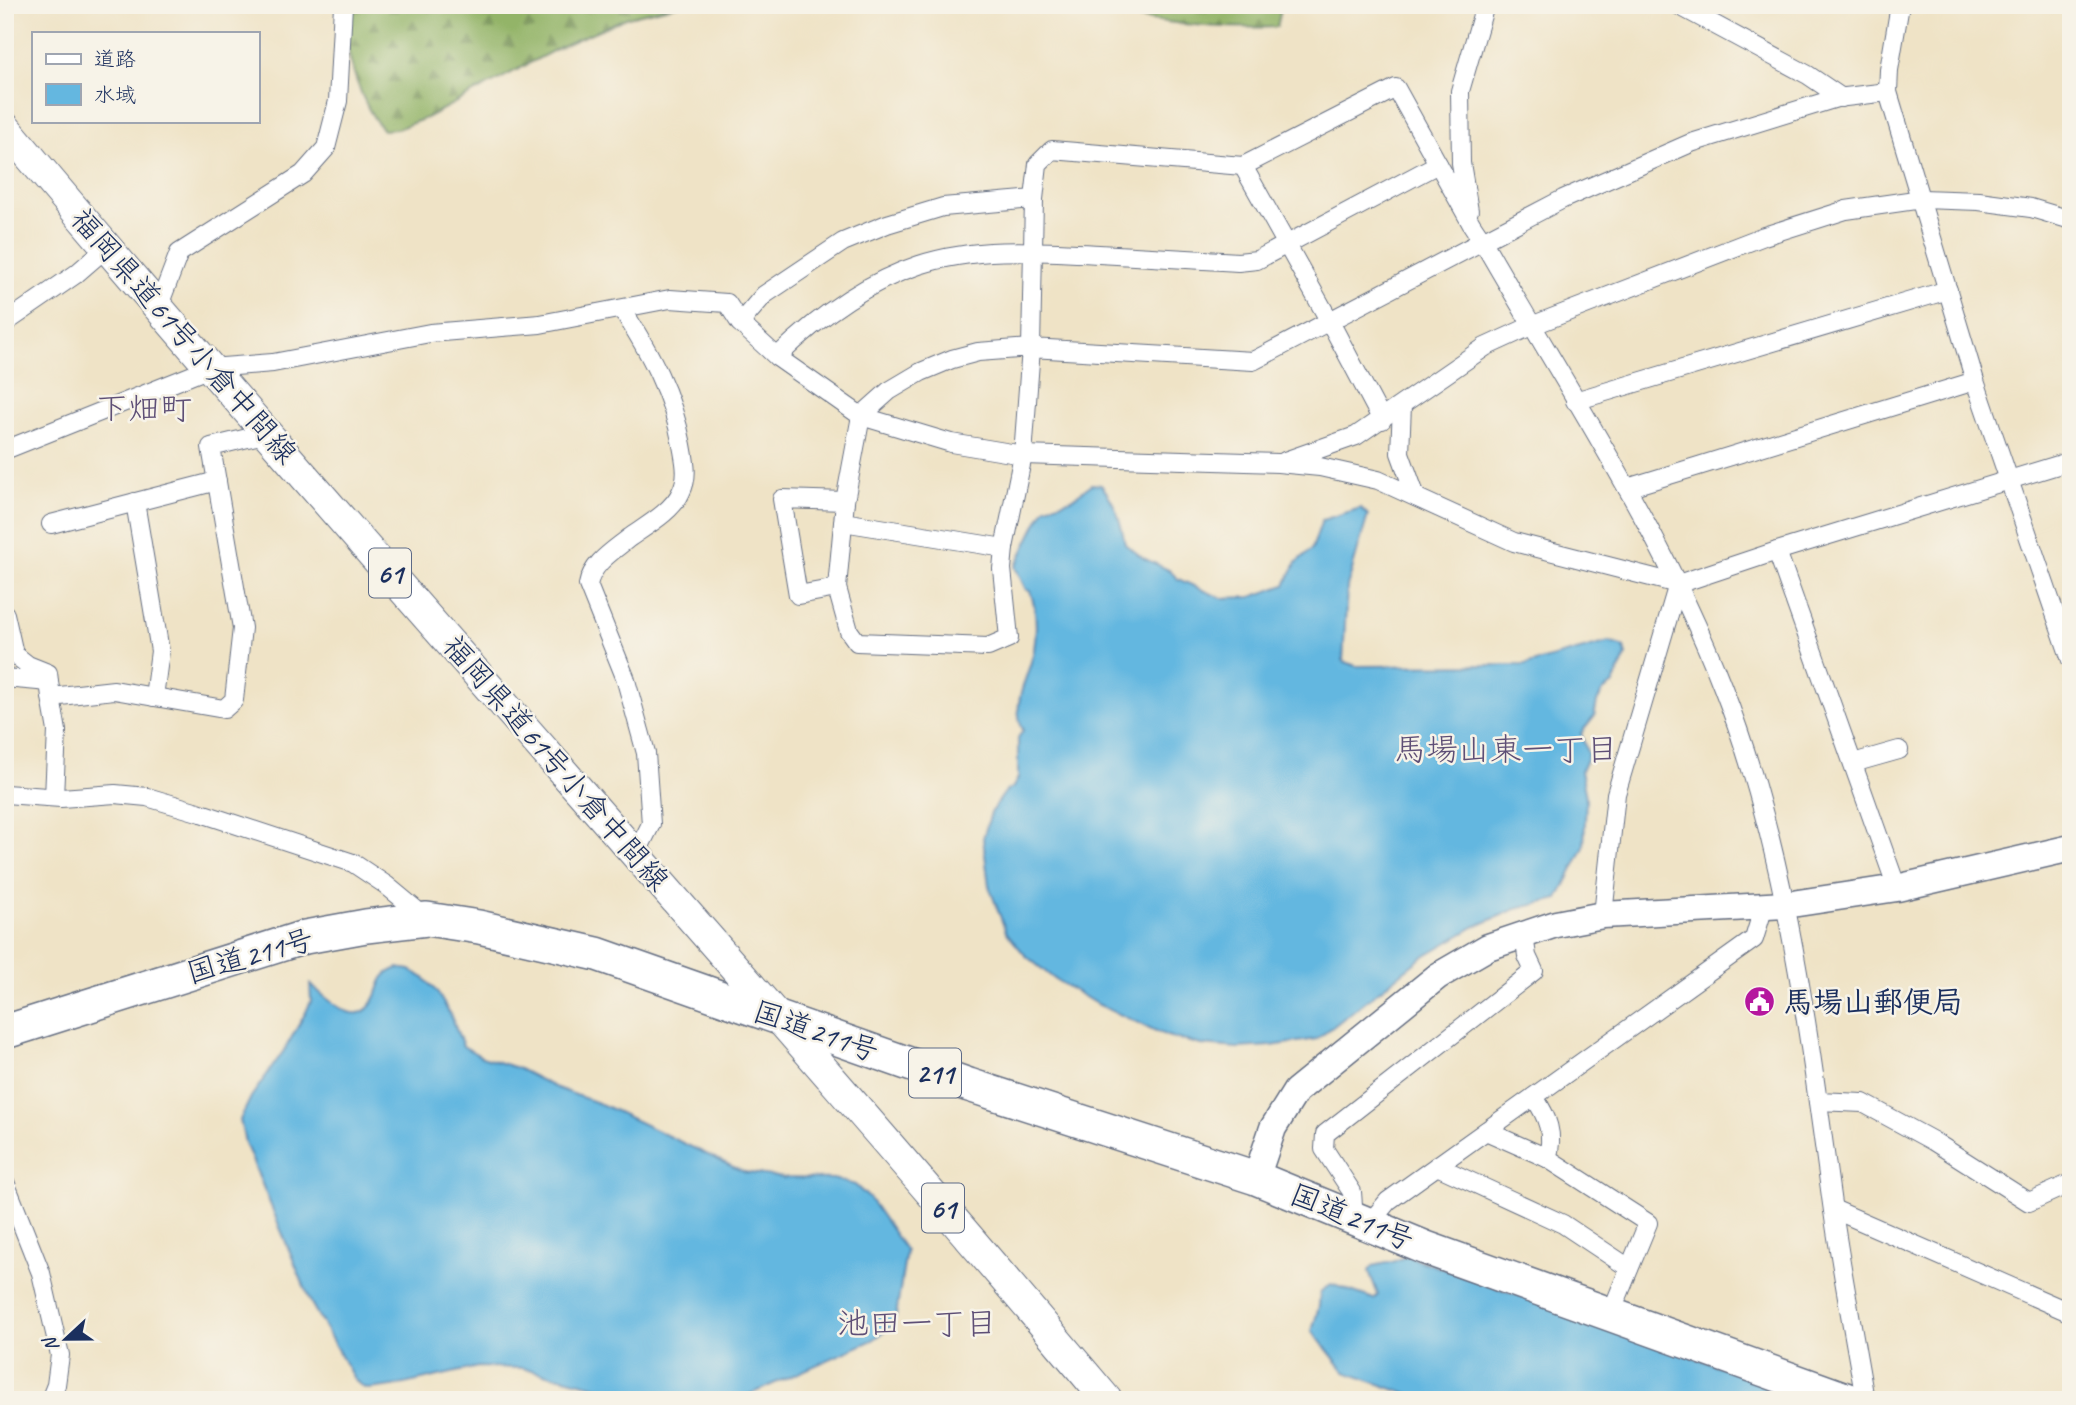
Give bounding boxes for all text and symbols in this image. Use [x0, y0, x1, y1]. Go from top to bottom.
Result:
legend [32, 32, 259, 122]
text: 道路 [94, 46, 136, 72]
text: 水域 [94, 82, 136, 108]
street label: 福岡県道61号小倉中間線 [62, 200, 306, 472]
district label: 下畑町 [96, 388, 192, 429]
road number: 61 [369, 548, 411, 598]
street label: 福岡県道61号小倉中間線 [434, 627, 678, 899]
district label: 馬場山東一丁目 [1394, 729, 1618, 770]
street label: 国道211号 [182, 920, 318, 992]
place label: 馬場山郵便局 [1783, 983, 1963, 1021]
public building icon: 馬場山郵便局 [1743, 985, 1777, 1019]
street label: 国道211号 [748, 992, 884, 1070]
road number: 211 [909, 1048, 961, 1098]
street label: 国道211号 [1284, 1175, 1420, 1259]
road number: 61 [922, 1184, 964, 1232]
district label: 池田一丁目 [837, 1303, 997, 1344]
north arrow [32, 1304, 102, 1374]
text: N [37, 1332, 64, 1355]

